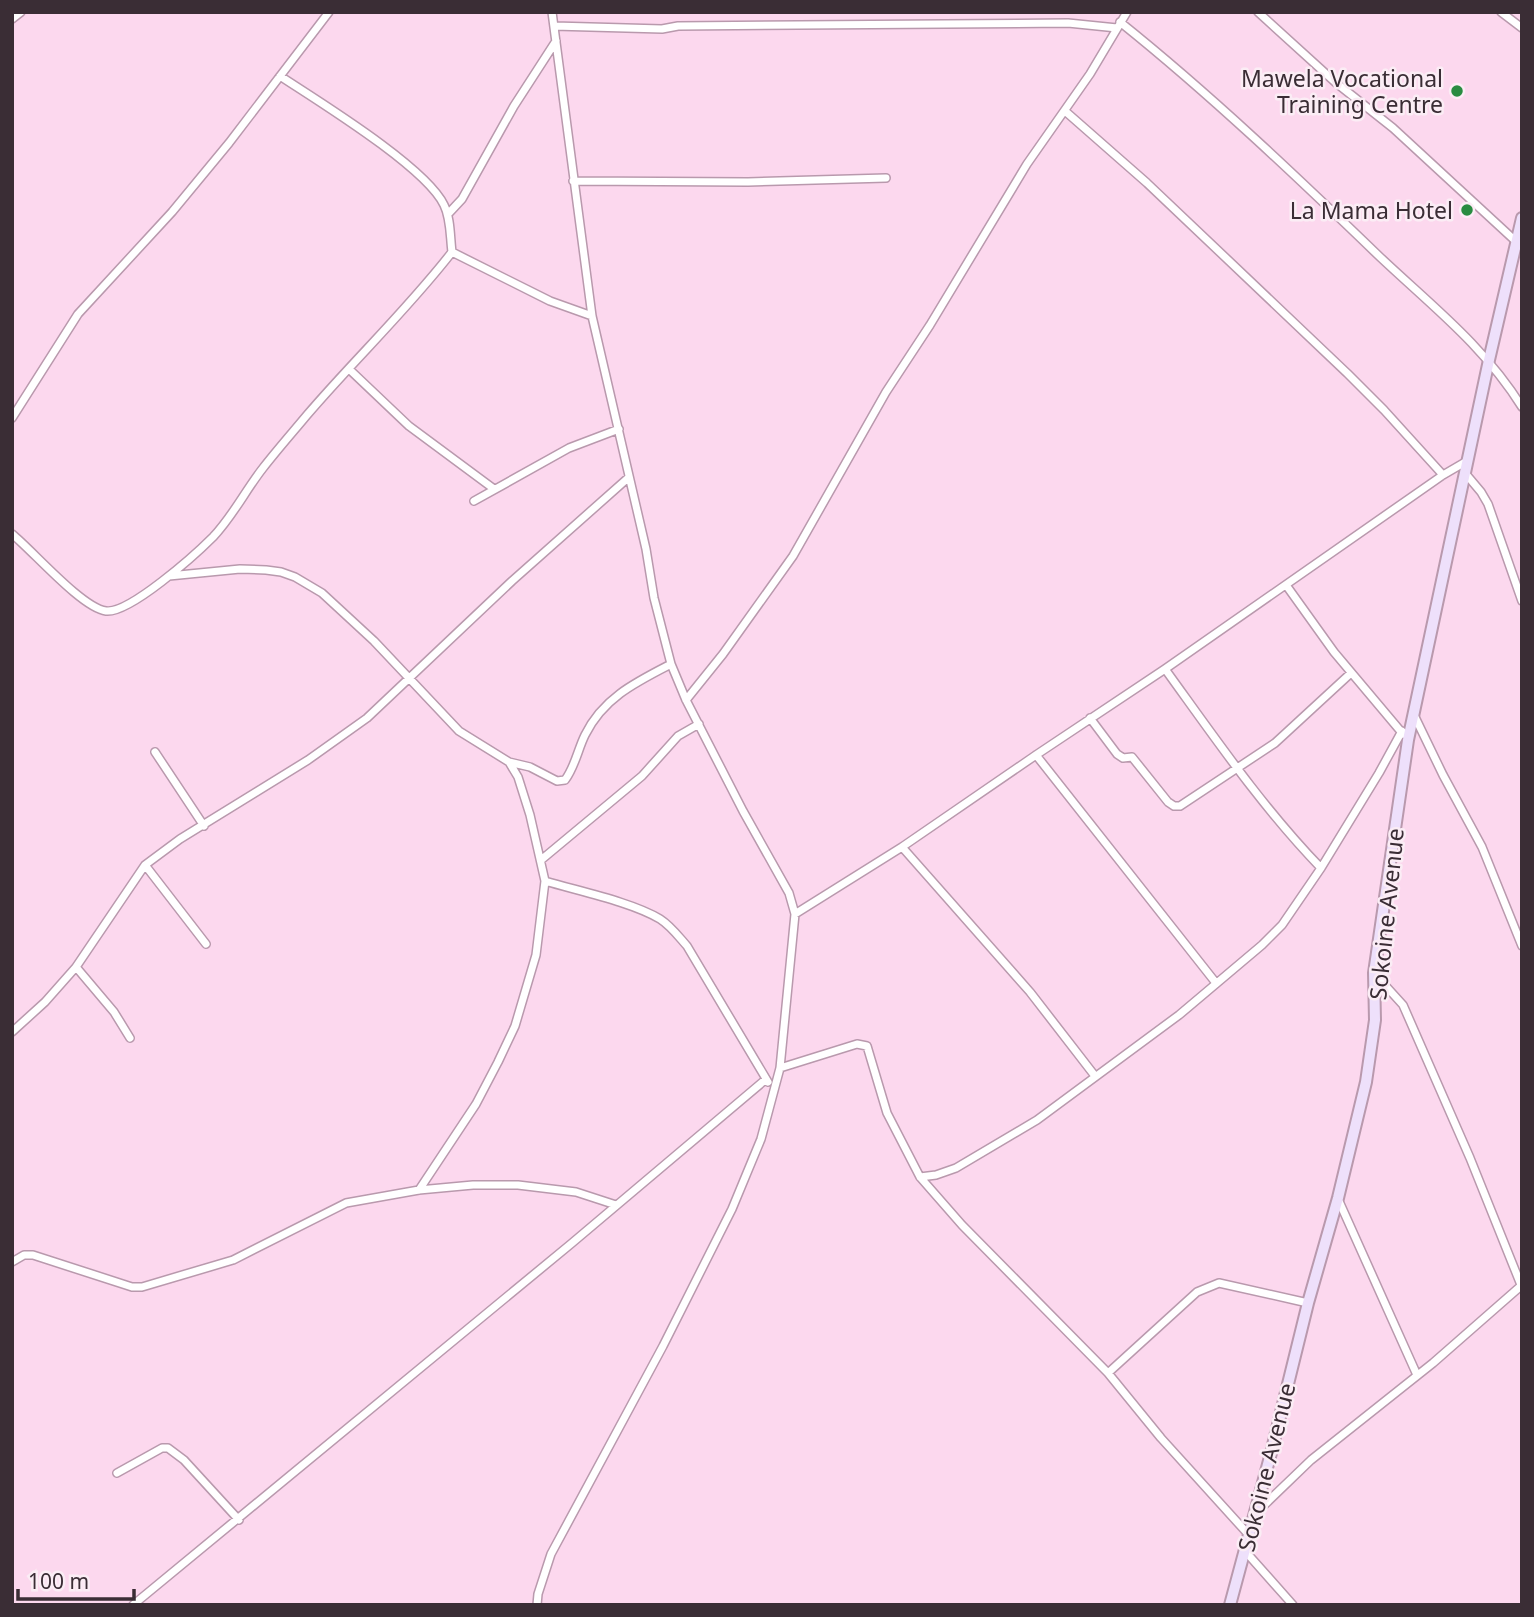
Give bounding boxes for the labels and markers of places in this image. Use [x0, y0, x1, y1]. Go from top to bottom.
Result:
place label: Mawela Vocational Training Centre [1241, 62, 1443, 120]
marker: Mawela Vocational Training Centre [1449, 83, 1465, 99]
place label: La Mama Hotel [1290, 194, 1453, 226]
marker: La Mama Hotel [1459, 202, 1475, 218]

